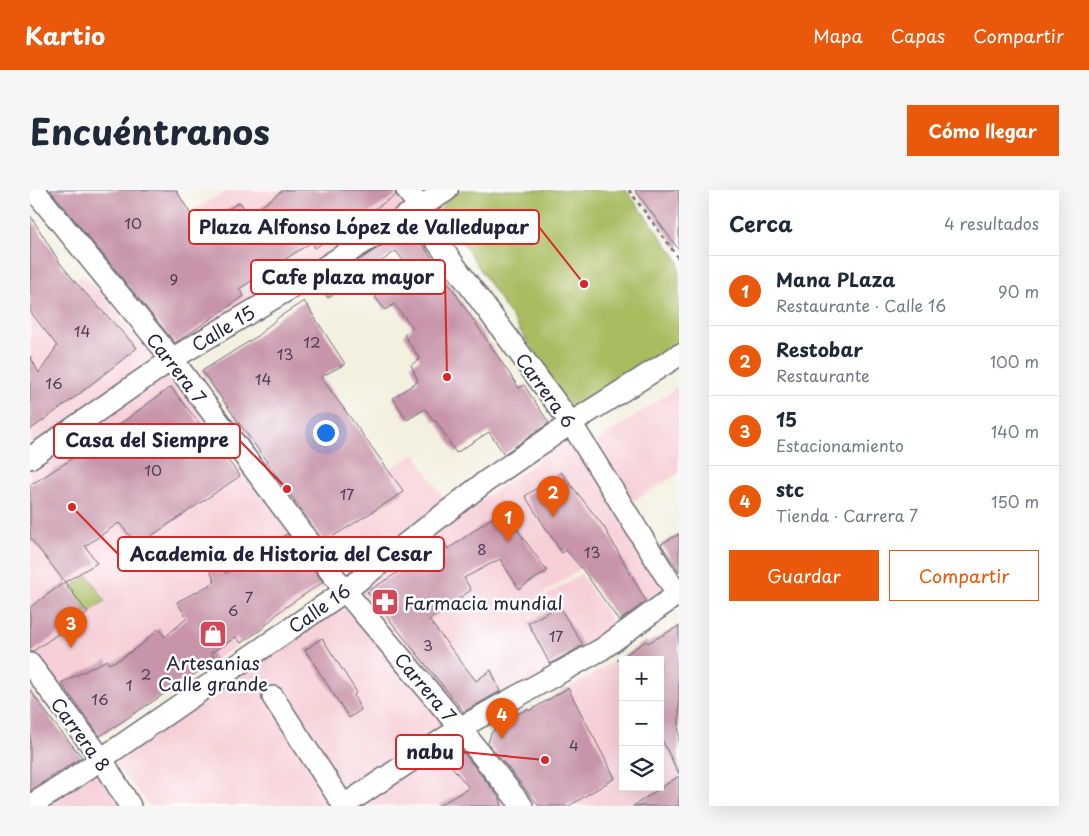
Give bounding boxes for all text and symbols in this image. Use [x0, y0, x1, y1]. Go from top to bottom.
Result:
text: Kartio [25, 17, 105, 53]
text: Mapa [813, 22, 863, 49]
text: Capas [891, 22, 945, 49]
text: Compartir [973, 22, 1064, 49]
text: Encuéntranos [30, 104, 270, 157]
button: Cómo llegar [907, 105, 1059, 156]
text: Cerca [729, 207, 793, 239]
callout: Plaza Alfonso López de Valledupar [189, 210, 539, 244]
house number: 10 [124, 211, 142, 234]
text: 4 resultados [944, 211, 1039, 235]
text: Plaza Alfonso López de Valledupar [199, 212, 529, 240]
callout: Cafe plaza mayor [251, 260, 445, 294]
text: Cafe plaza mayor [262, 262, 435, 290]
text: Mana PLaza [776, 265, 895, 293]
house number: 9 [170, 267, 178, 290]
text: 1 [741, 279, 749, 303]
text: 90 m [998, 279, 1039, 303]
text: Restaurante · Calle 16 [776, 293, 946, 317]
street label: Calle 15 [186, 298, 260, 358]
house number: 14 [74, 319, 90, 342]
street label: Carrera 7 [141, 327, 213, 409]
house number: 12 [303, 330, 321, 353]
text: Restobar [776, 335, 863, 363]
house number: 13 [277, 342, 293, 365]
street label: Carrera 6 [510, 347, 582, 433]
text: 2 [739, 349, 751, 373]
text: 100 m [990, 349, 1039, 373]
text: Restaurante [776, 363, 870, 387]
house number: 14 [255, 367, 271, 390]
house number: 16 [45, 371, 63, 394]
text: 15 [776, 405, 797, 433]
text: 3 [740, 419, 750, 443]
text: 140 m [991, 419, 1039, 443]
your location [313, 420, 339, 446]
callout: Casa del Siempre [54, 424, 240, 458]
text: Casa del Siempre [65, 425, 229, 453]
text: Estacionamiento [776, 433, 904, 457]
house number: 10 [144, 458, 162, 481]
text: stc [776, 475, 804, 503]
pin: 2 [537, 476, 569, 517]
house number: 17 [340, 482, 354, 505]
text: 4 [740, 489, 750, 513]
text: 150 m [991, 489, 1039, 513]
pin: 1 [492, 501, 524, 542]
text: Tienda · Carrera 7 [776, 503, 918, 527]
callout: Academia de Historia del Cesar [118, 537, 444, 571]
house number: 8 [477, 537, 487, 560]
text: Academia de Historia del Cesar [129, 539, 433, 567]
house number: 13 [584, 540, 600, 563]
button: Guardar [729, 550, 879, 601]
button: Compartir [889, 550, 1039, 601]
street label: Calle 16 [283, 577, 355, 639]
house number: 7 [245, 585, 254, 608]
pharmacy icon: Farmacia mundial [370, 587, 400, 617]
place label: Farmacia mundial [404, 589, 563, 616]
house number: 6 [228, 598, 238, 621]
pin: 3 [55, 607, 87, 648]
shop icon: Artesanias Calle grande [198, 619, 228, 649]
house number: 17 [549, 624, 563, 647]
house number: 3 [423, 633, 433, 656]
street label: Carrera 7 [389, 646, 463, 728]
place label: Artesanias Calle grande [158, 649, 268, 697]
map controls [619, 656, 664, 791]
button: + [619, 656, 664, 701]
house number: 2 [141, 662, 151, 685]
house number: 1 [126, 673, 132, 696]
house number: 16 [91, 687, 109, 710]
street label: Carrera 8 [45, 691, 117, 777]
pin: 4 [486, 698, 518, 739]
button: − [619, 701, 664, 746]
house number: 4 [569, 733, 579, 756]
callout: nabu [396, 735, 463, 769]
text: nabu [406, 737, 454, 765]
button: layers [619, 746, 664, 791]

